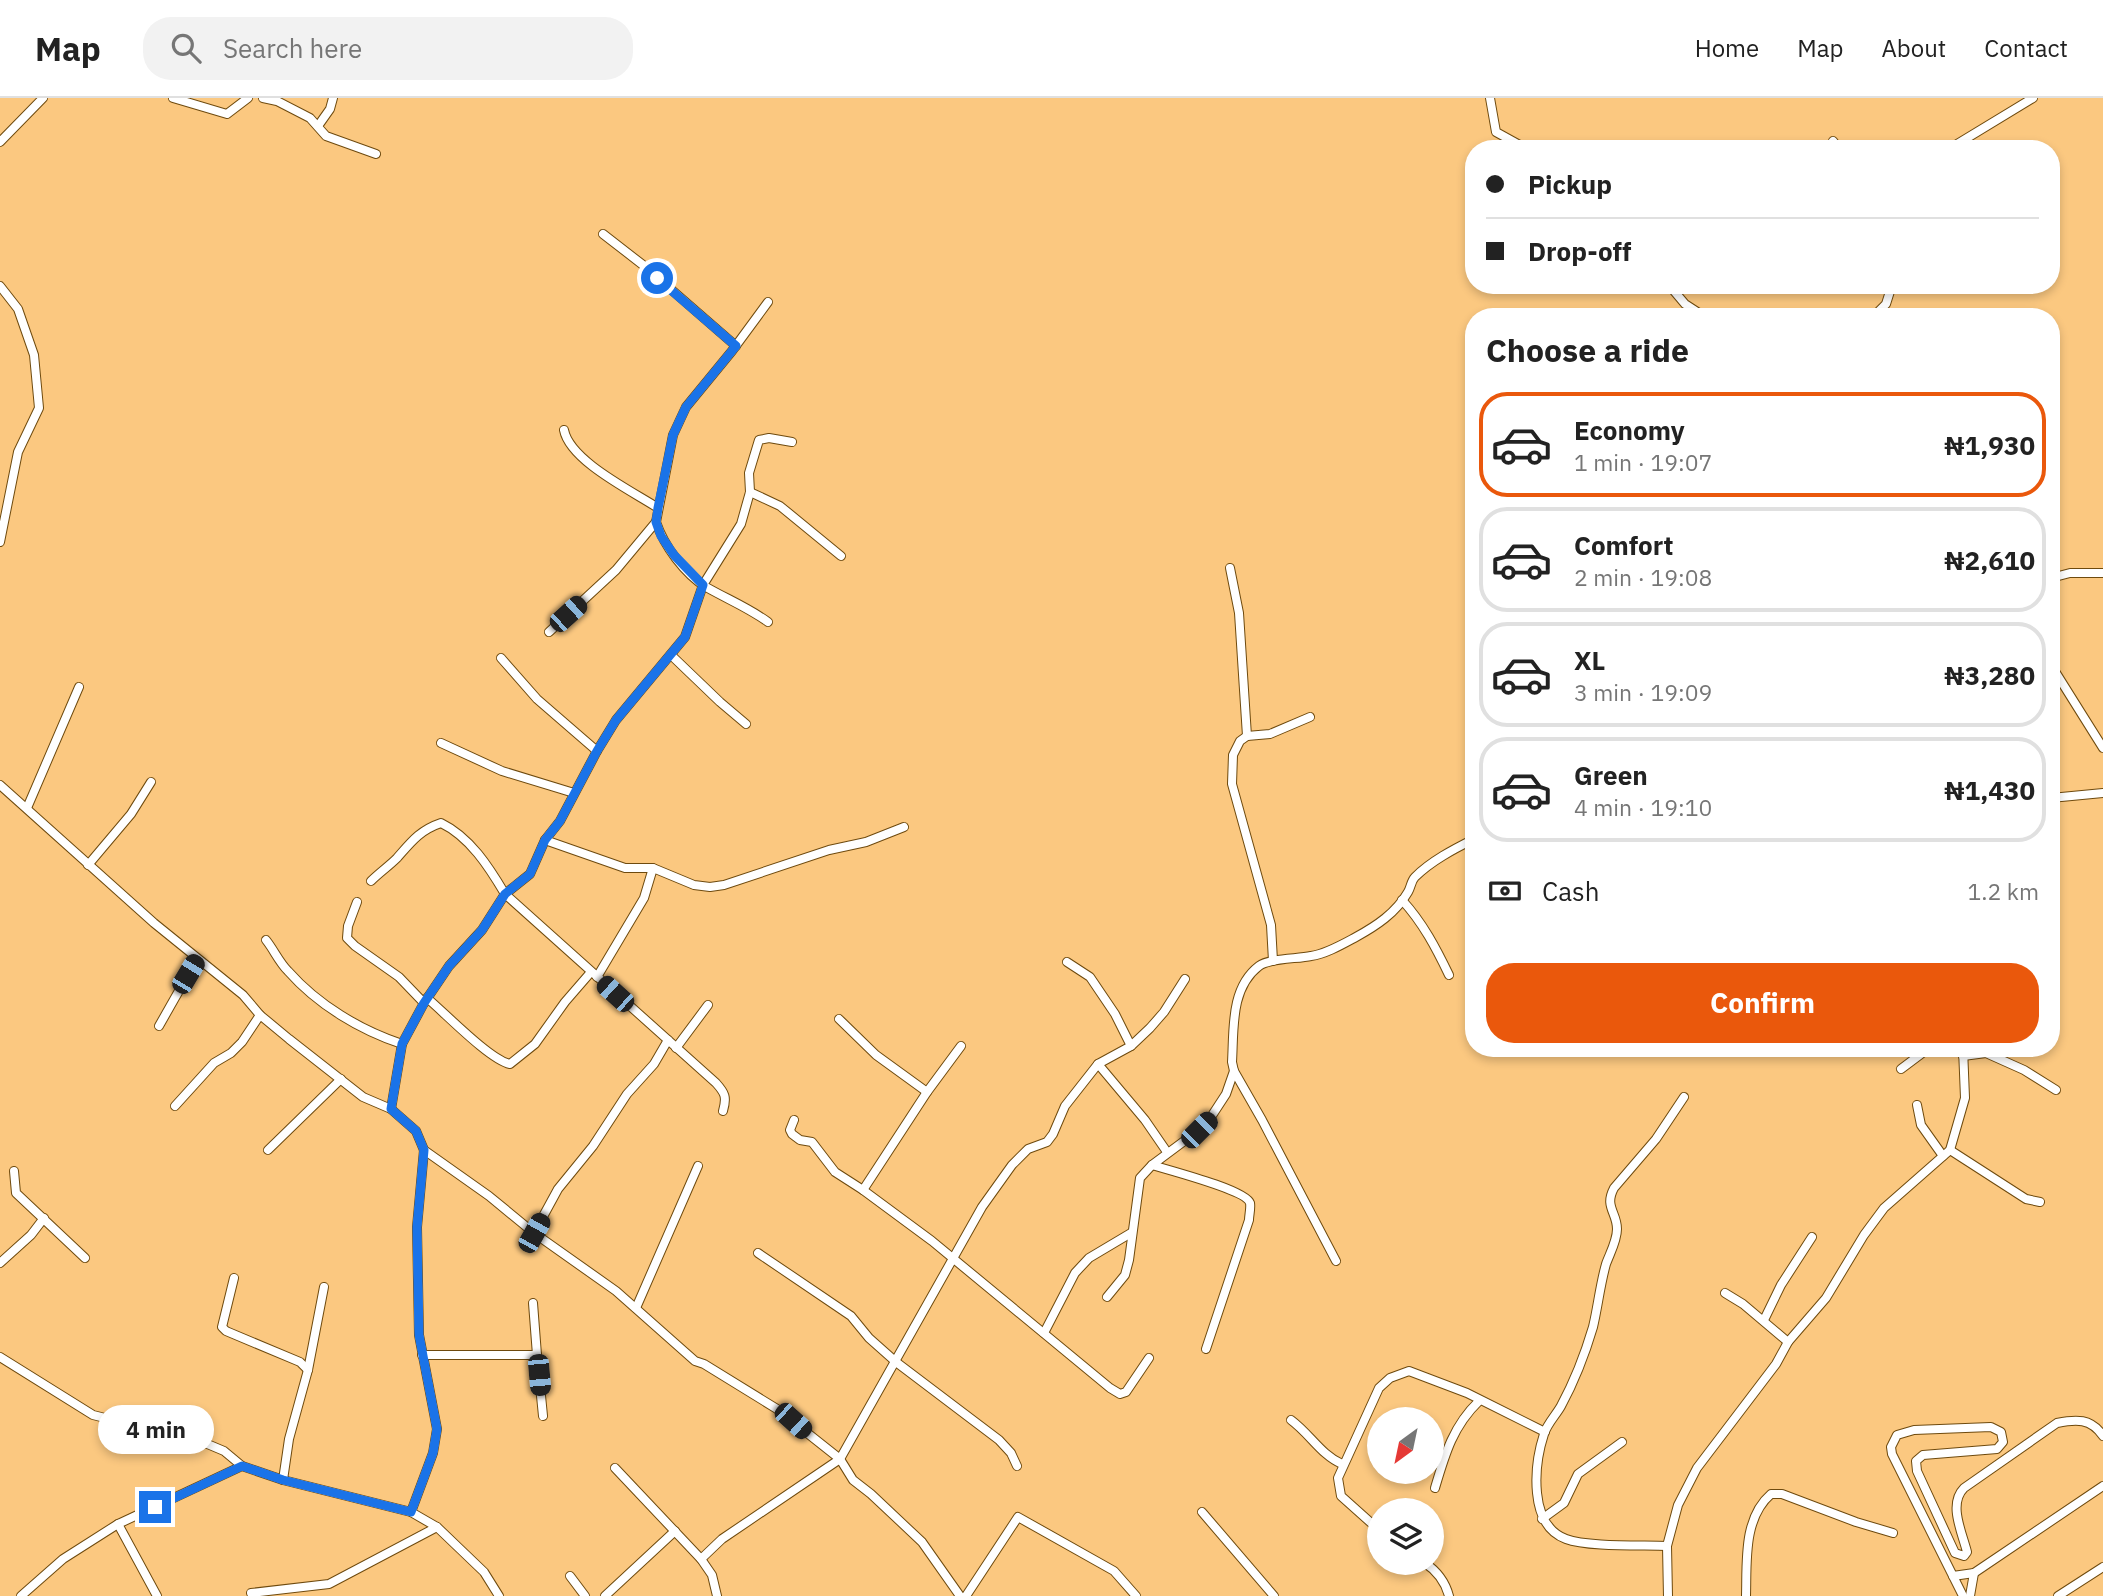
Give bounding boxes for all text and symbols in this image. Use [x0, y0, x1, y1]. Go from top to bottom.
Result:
search box [143, 17, 633, 80]
text: Map [35, 27, 101, 70]
icon: search [167, 29, 205, 67]
text: Search here [223, 31, 362, 65]
text: Home [1695, 32, 1759, 64]
text: Map [1797, 32, 1843, 64]
text: About [1881, 32, 1946, 64]
text: Contact [1984, 32, 2068, 64]
text: Pickup [1528, 167, 1612, 201]
text: Drop-off [1528, 234, 1631, 268]
route start [641, 262, 673, 294]
text: Choose a ride [1486, 329, 1689, 371]
icon: car [1490, 413, 1553, 476]
text: Economy [1574, 413, 1685, 447]
text: ₦1,930 [1944, 428, 2035, 462]
text: 1 min · 19:07 [1574, 447, 1712, 477]
icon: car [1490, 528, 1553, 591]
text: Comfort [1574, 528, 1673, 562]
text: ₦2,610 [1944, 543, 2035, 577]
text: 2 min · 19:08 [1574, 562, 1712, 592]
car [546, 592, 591, 636]
icon: car [1490, 643, 1553, 706]
text: XL [1574, 643, 1605, 677]
text: ₦3,280 [1944, 658, 2035, 692]
text: 3 min · 19:09 [1574, 677, 1712, 707]
icon: car [1490, 758, 1553, 821]
text: Green [1574, 758, 1648, 792]
text: ₦1,430 [1944, 773, 2035, 807]
text: 4 min · 19:10 [1574, 792, 1712, 822]
icon: cash [1486, 872, 1524, 910]
text: Cash [1542, 874, 1599, 908]
text: 1.2 km [1968, 876, 2039, 906]
car [169, 951, 208, 997]
button: Confirm [1486, 963, 2039, 1043]
car [593, 972, 638, 1016]
car [1177, 1108, 1222, 1152]
car [515, 1210, 554, 1256]
car [527, 1353, 552, 1397]
car [771, 1399, 816, 1443]
callout: 4 min [97, 1406, 213, 1454]
north arrow [1367, 1407, 1444, 1484]
map controls [1367, 1407, 1444, 1575]
text: 4 min [126, 1414, 186, 1444]
route end [139, 1491, 171, 1523]
button: layers [1367, 1498, 1444, 1575]

